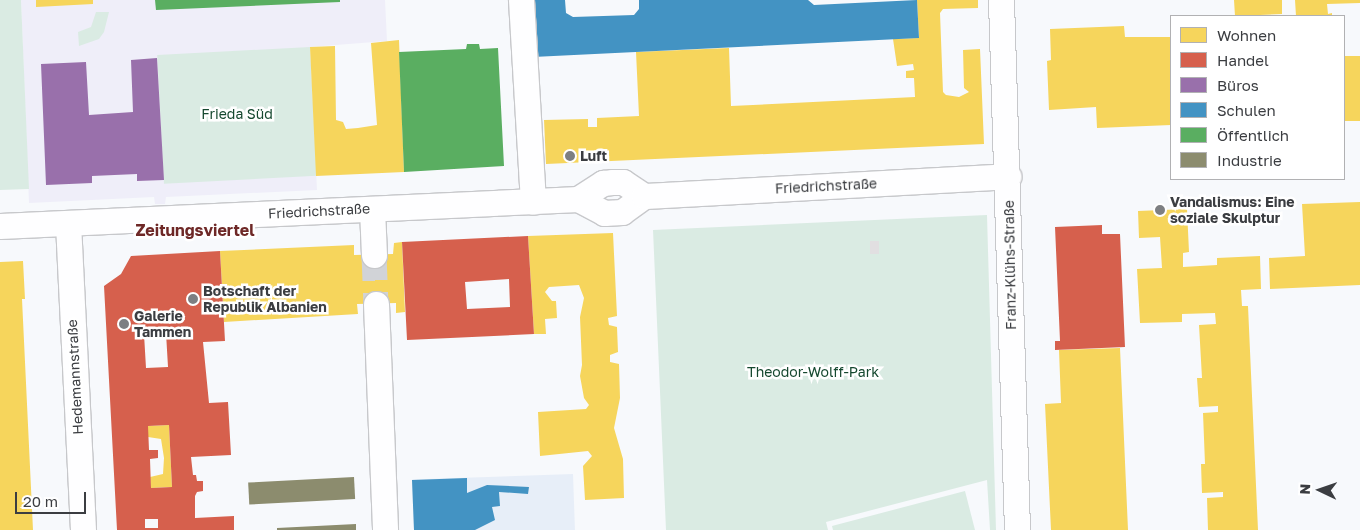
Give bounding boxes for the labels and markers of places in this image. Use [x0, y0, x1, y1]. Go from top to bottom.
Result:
place label: Luft [580, 148, 607, 164]
marker: Luft [564, 150, 576, 162]
place label: Vandalismus: Eine soziale Skulptur [1170, 194, 1294, 226]
marker: Vandalismus: Eine soziale Skulptur [1154, 204, 1166, 216]
place label: Botschaft der Republik Albanien [203, 283, 327, 316]
marker: Botschaft der Republik Albanien [187, 293, 199, 305]
place label: Galerie Tammen [134, 308, 191, 341]
marker: Galerie Tammen [118, 318, 130, 330]

